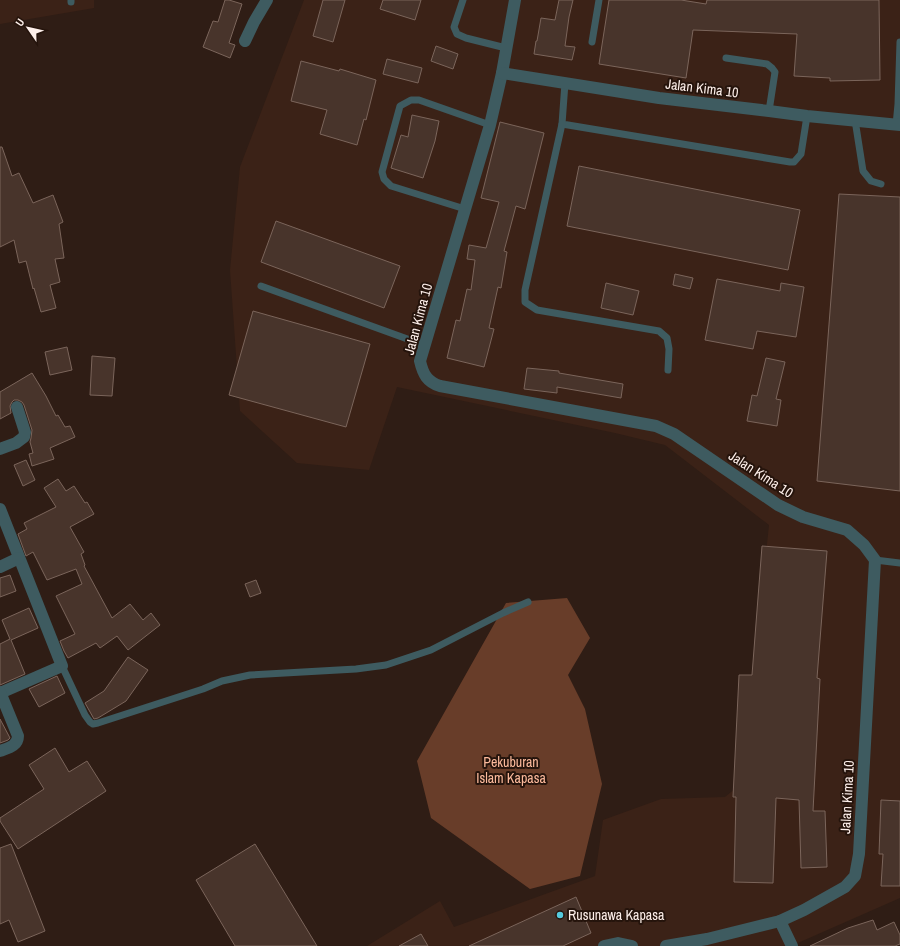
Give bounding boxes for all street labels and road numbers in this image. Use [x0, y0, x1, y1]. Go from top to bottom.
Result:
street label: Jalan Kima 10 [664, 75, 740, 101]
street label: Jalan Kima 10 [400, 281, 436, 357]
street label: Jalan Kima 10 [725, 446, 797, 502]
street label: Jalan Kima 10 [836, 760, 858, 834]

